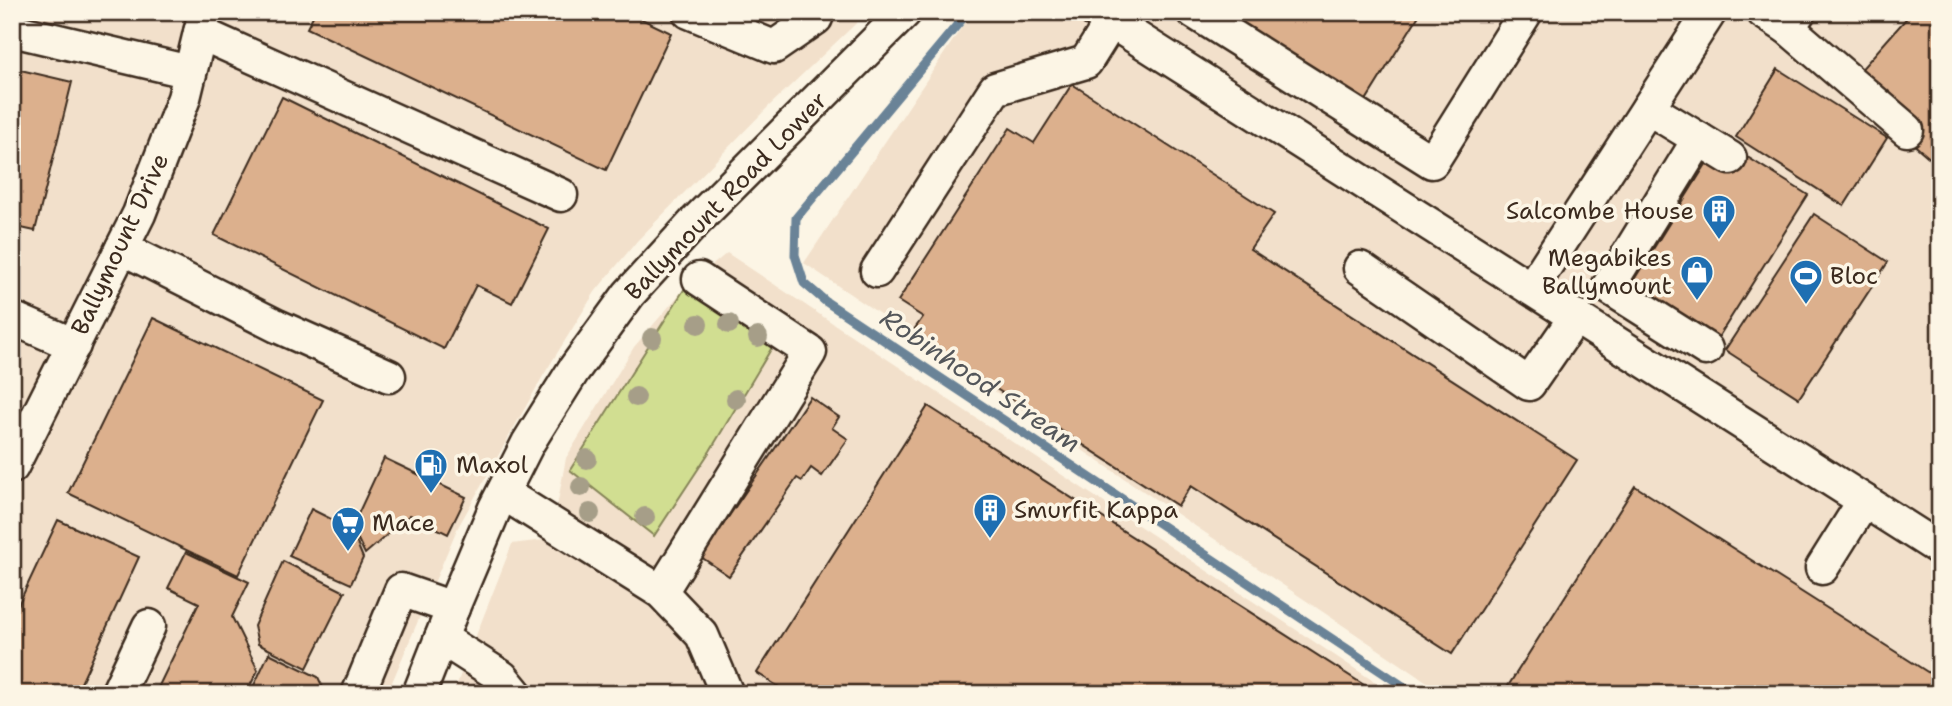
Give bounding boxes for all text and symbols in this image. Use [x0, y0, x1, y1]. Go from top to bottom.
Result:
street label: Ballymount Road Lower [618, 85, 834, 307]
street label: Ballymount Drive [64, 148, 176, 340]
building icon: Salcombe House [1700, 192, 1738, 241]
place label: Salcombe House [1506, 195, 1694, 227]
place label: Megabikes Ballymount [1542, 242, 1672, 302]
shop icon: Megabikes Ballymount [1678, 253, 1716, 302]
sports icon: Bloc [1787, 257, 1825, 306]
place label: Bloc [1830, 260, 1878, 292]
water label: Robinhood Stream [874, 300, 1088, 460]
fuel station icon: Maxol [412, 446, 450, 495]
place label: Maxol [456, 449, 529, 481]
building icon: Smurfit Kappa [971, 491, 1009, 540]
place label: Smurfit Kappa [1014, 494, 1178, 526]
supermarket icon: Mace [329, 504, 367, 553]
place label: Mace [372, 507, 435, 539]

